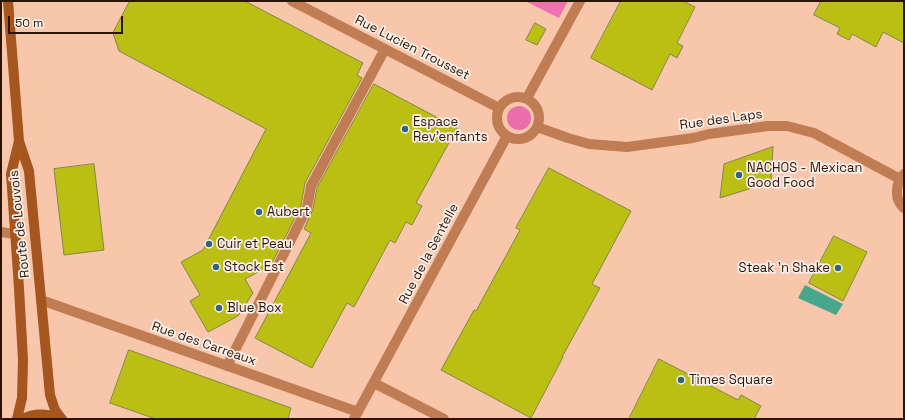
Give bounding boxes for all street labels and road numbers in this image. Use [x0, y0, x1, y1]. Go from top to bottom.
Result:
street label: Rue Lucien Trousset [352, 12, 472, 84]
street label: Rue des Laps [679, 106, 763, 134]
street label: Route de Louvois [7, 169, 33, 279]
street label: Rue de la Sentelle [396, 201, 462, 307]
street label: Rue des Carreaux [150, 319, 258, 369]

